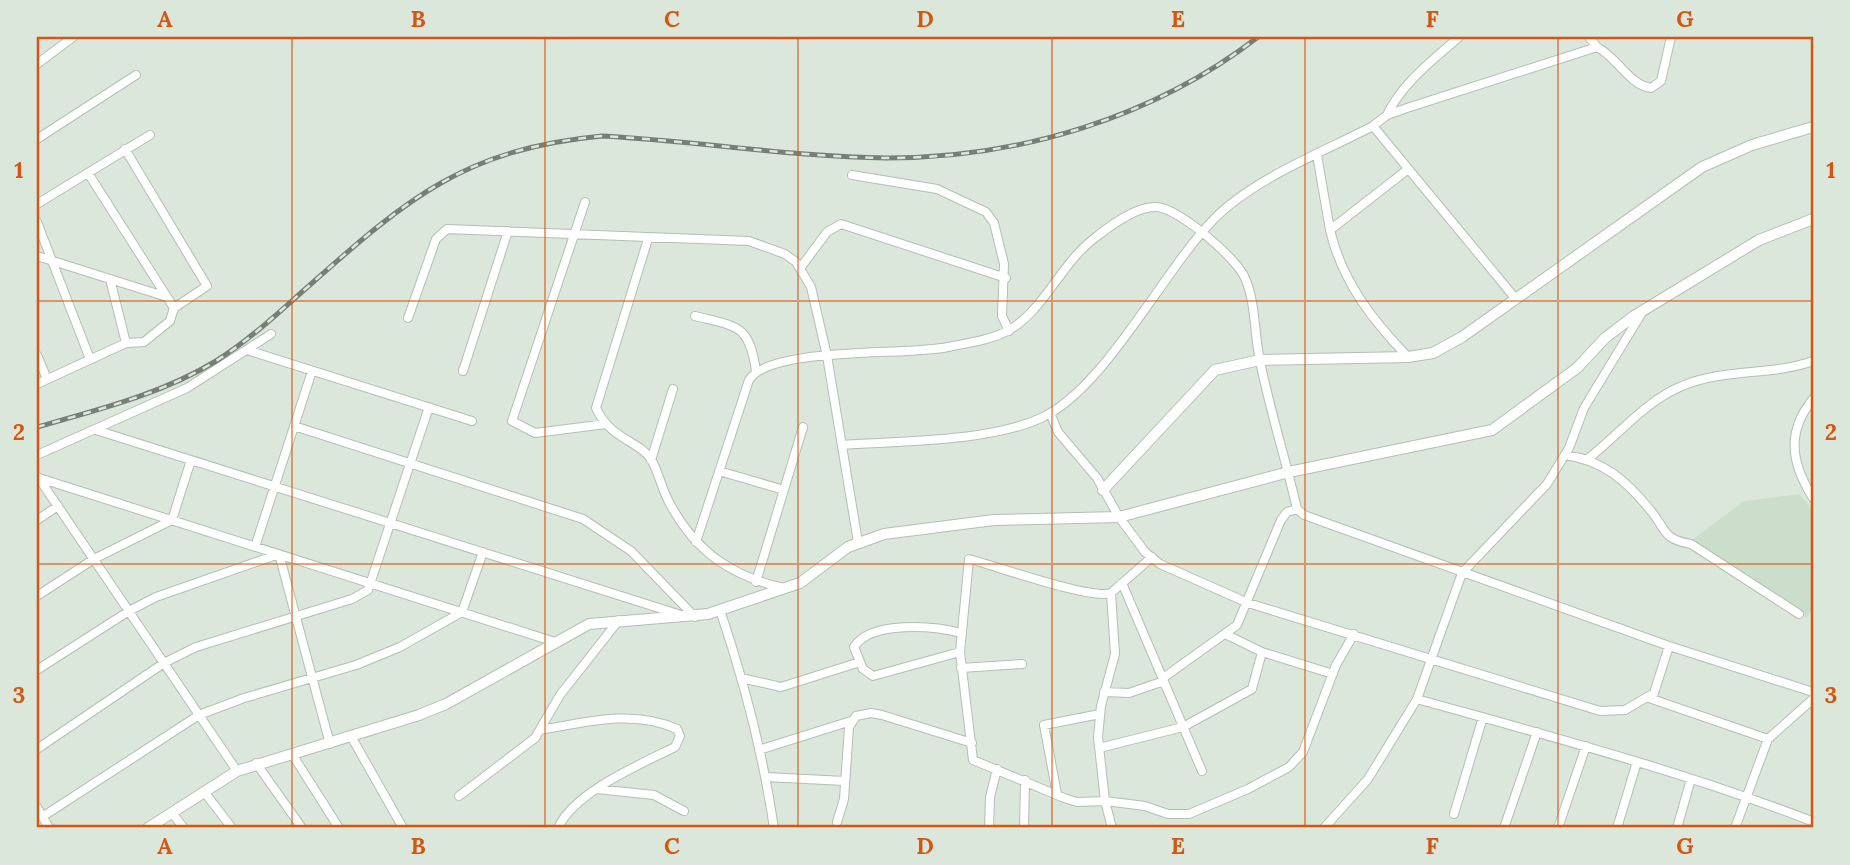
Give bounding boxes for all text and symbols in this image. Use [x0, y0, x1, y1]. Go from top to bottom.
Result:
text: A [157, 4, 173, 33]
text: B [410, 4, 426, 33]
text: C [664, 4, 680, 33]
text: D [916, 4, 934, 33]
text: E [1171, 4, 1185, 33]
text: F [1425, 4, 1439, 33]
text: G [1676, 4, 1694, 33]
text: 1 [14, 155, 24, 184]
text: 1 [1826, 155, 1836, 184]
text: 2 [13, 417, 25, 446]
text: 2 [1825, 417, 1837, 446]
text: 3 [13, 680, 25, 709]
text: 3 [1825, 680, 1837, 709]
text: A [157, 831, 173, 860]
text: B [410, 831, 426, 860]
text: C [664, 831, 680, 860]
text: D [916, 831, 934, 860]
text: E [1171, 831, 1185, 860]
text: F [1425, 831, 1439, 860]
text: G [1676, 831, 1694, 860]

